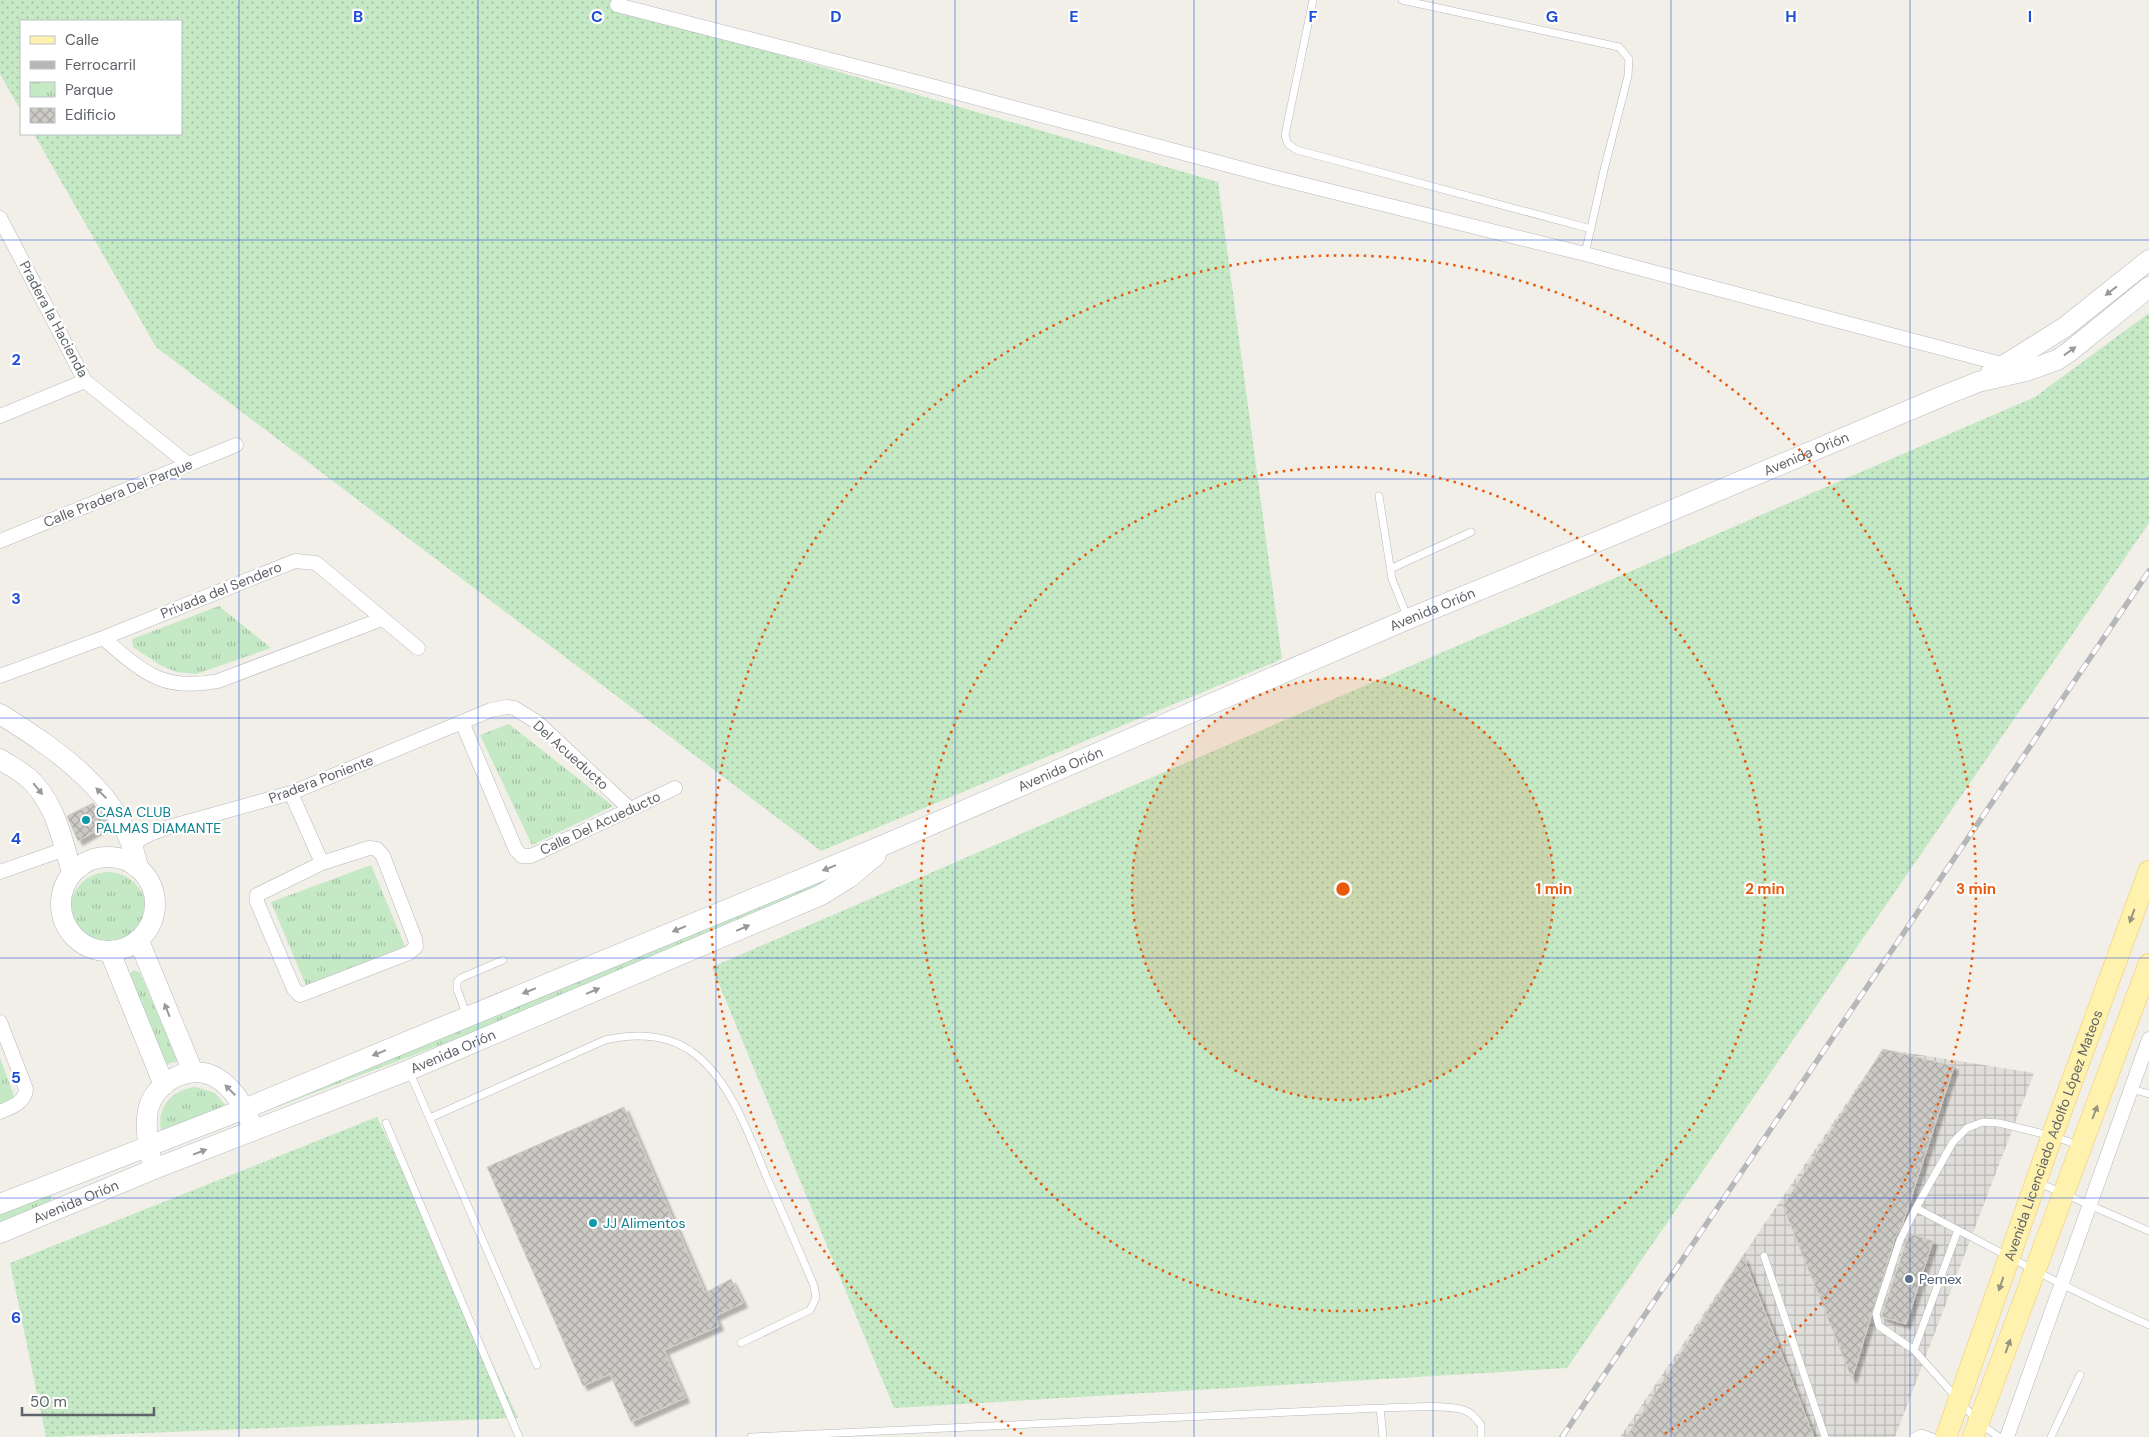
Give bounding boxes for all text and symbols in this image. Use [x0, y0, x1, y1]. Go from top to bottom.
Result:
text: B [353, 6, 363, 27]
text: C [591, 6, 603, 27]
text: D [830, 6, 842, 27]
text: E [1069, 6, 1079, 27]
text: F [1309, 6, 1318, 27]
text: G [1546, 6, 1558, 27]
text: H [1785, 6, 1797, 27]
text: I [2028, 6, 2032, 27]
legend [20, 20, 182, 135]
text: Calle [65, 30, 99, 50]
text: Ferrocarril [65, 55, 136, 75]
text: Parque [65, 80, 113, 100]
text: Edificio [65, 105, 116, 125]
street label: Pradera la Hacienda [16, 258, 92, 380]
one-way arrow [2105, 285, 2118, 296]
one-way arrow [2063, 345, 2076, 356]
text: 2 [11, 349, 21, 370]
street label: Avenida Orión [1761, 428, 1852, 480]
street label: Calle Pradera Del Parque [41, 455, 195, 531]
street label: Privada del Sendero [158, 557, 284, 623]
street label: Avenida Orión [1387, 584, 1478, 635]
text: 3 [11, 588, 21, 609]
street label: Del Acueducto [529, 716, 613, 794]
street label: Avenida Orión [1015, 743, 1105, 795]
street label: Pradera Poniente [266, 751, 376, 807]
one-way arrow [32, 782, 43, 795]
one-way arrow [96, 787, 108, 799]
street label: Calle Del Acueducto [537, 787, 663, 859]
place label: CASA CLUB PALMAS DIAMANTE [96, 803, 221, 837]
marker: CASA CLUB PALMAS DIAMANTE [80, 814, 92, 826]
text: 4 [11, 828, 21, 849]
one-way arrow [822, 864, 836, 872]
text: 1 min [1536, 879, 1572, 899]
text: 2 min [1745, 879, 1785, 899]
text: 3 min [1956, 879, 1996, 899]
centre of rings [1334, 880, 1352, 898]
one-way arrow [2128, 909, 2135, 924]
one-way arrow [736, 924, 750, 932]
one-way arrow [672, 926, 686, 934]
one-way arrow [586, 987, 600, 995]
one-way arrow [522, 988, 536, 996]
one-way arrow [163, 1002, 171, 1017]
street label: Avenida Licenciado Adolfo López Mateos [2000, 1007, 2106, 1263]
street label: Avenida Orión [408, 1025, 498, 1077]
one-way arrow [371, 1050, 386, 1058]
text: 5 [11, 1067, 21, 1088]
one-way arrow [224, 1084, 236, 1096]
one-way arrow [2091, 1104, 2099, 1119]
one-way arrow [192, 1148, 207, 1155]
street label: Avenida Orión [30, 1176, 121, 1227]
place label: JJ Alimentos [603, 1214, 686, 1232]
marker: JJ Alimentos [587, 1217, 599, 1229]
place label: Pemex [1919, 1270, 1962, 1288]
marker: Pemex [1903, 1273, 1915, 1285]
one-way arrow [1997, 1276, 2004, 1291]
text: 6 [11, 1307, 21, 1328]
one-way arrow [2004, 1338, 2012, 1353]
scale bar [22, 1384, 155, 1416]
text: 50 m [30, 1392, 67, 1412]

